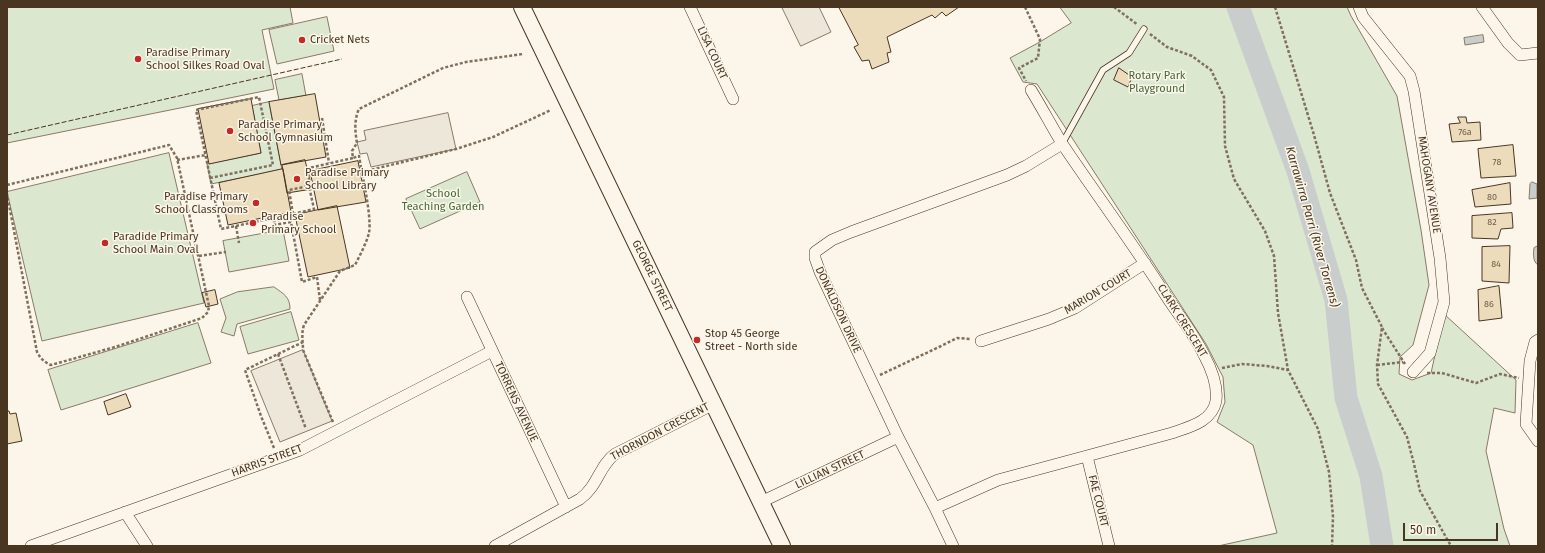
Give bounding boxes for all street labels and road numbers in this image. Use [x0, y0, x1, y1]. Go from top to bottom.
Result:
street label: LISA COURT [694, 24, 730, 82]
street label: MAHOGANY AVENUE [1415, 135, 1443, 235]
street label: GEORGE STREET [629, 238, 675, 314]
street label: DONALDSON DRIVE [812, 265, 864, 355]
street label: MARION COURT [1062, 267, 1134, 317]
street label: CLARK CRESCENT [1154, 282, 1210, 360]
street label: TORRENS AVENUE [492, 360, 540, 444]
street label: THORNDON CRESCENT [608, 400, 712, 464]
street label: HARRIS STREET [230, 442, 304, 480]
street label: LILLIAN STREET [793, 448, 867, 492]
street label: FAE COURT [1085, 474, 1111, 528]

